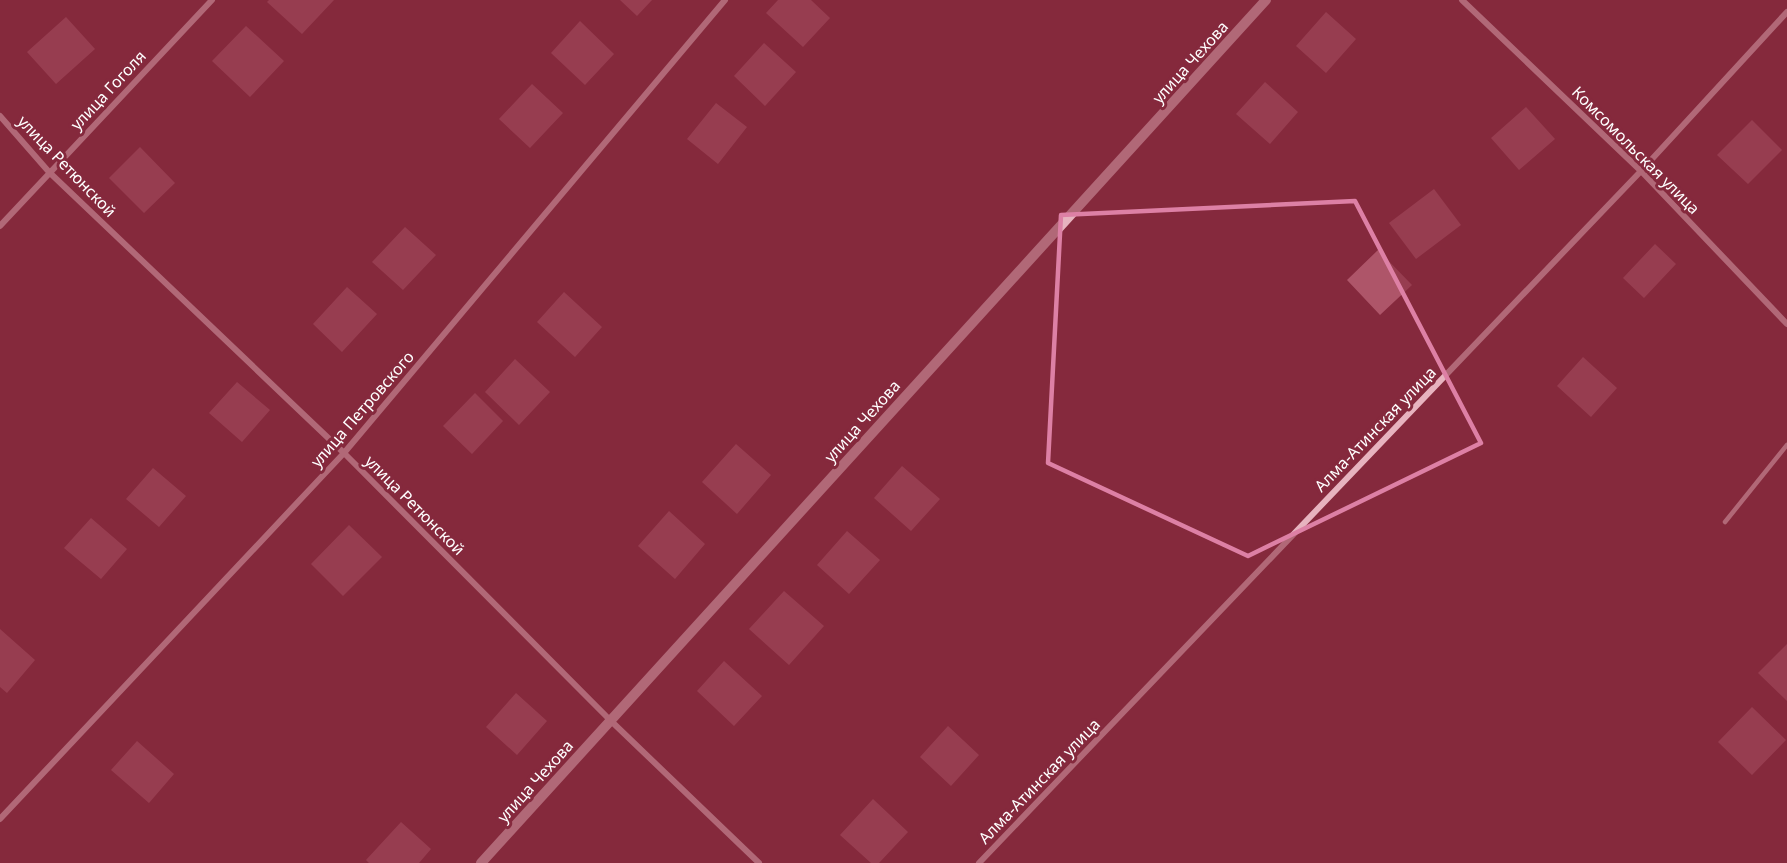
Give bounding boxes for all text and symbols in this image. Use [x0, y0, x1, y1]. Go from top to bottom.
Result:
street label: улица Чехова [1147, 16, 1233, 108]
street label: улица Гоголя [65, 45, 151, 135]
street label: Комсомольская улица [1567, 81, 1705, 219]
street label: улица Ретюнской [13, 110, 121, 222]
street label: улица Петровского [305, 346, 419, 472]
street label: Алма-Атинская улица [1309, 361, 1441, 497]
street label: улица Чехова [819, 375, 905, 467]
street label: улица Ретюнской [360, 450, 470, 560]
street label: Алма-Атинская улица [973, 713, 1105, 849]
street label: улица Чехова [492, 735, 578, 827]

